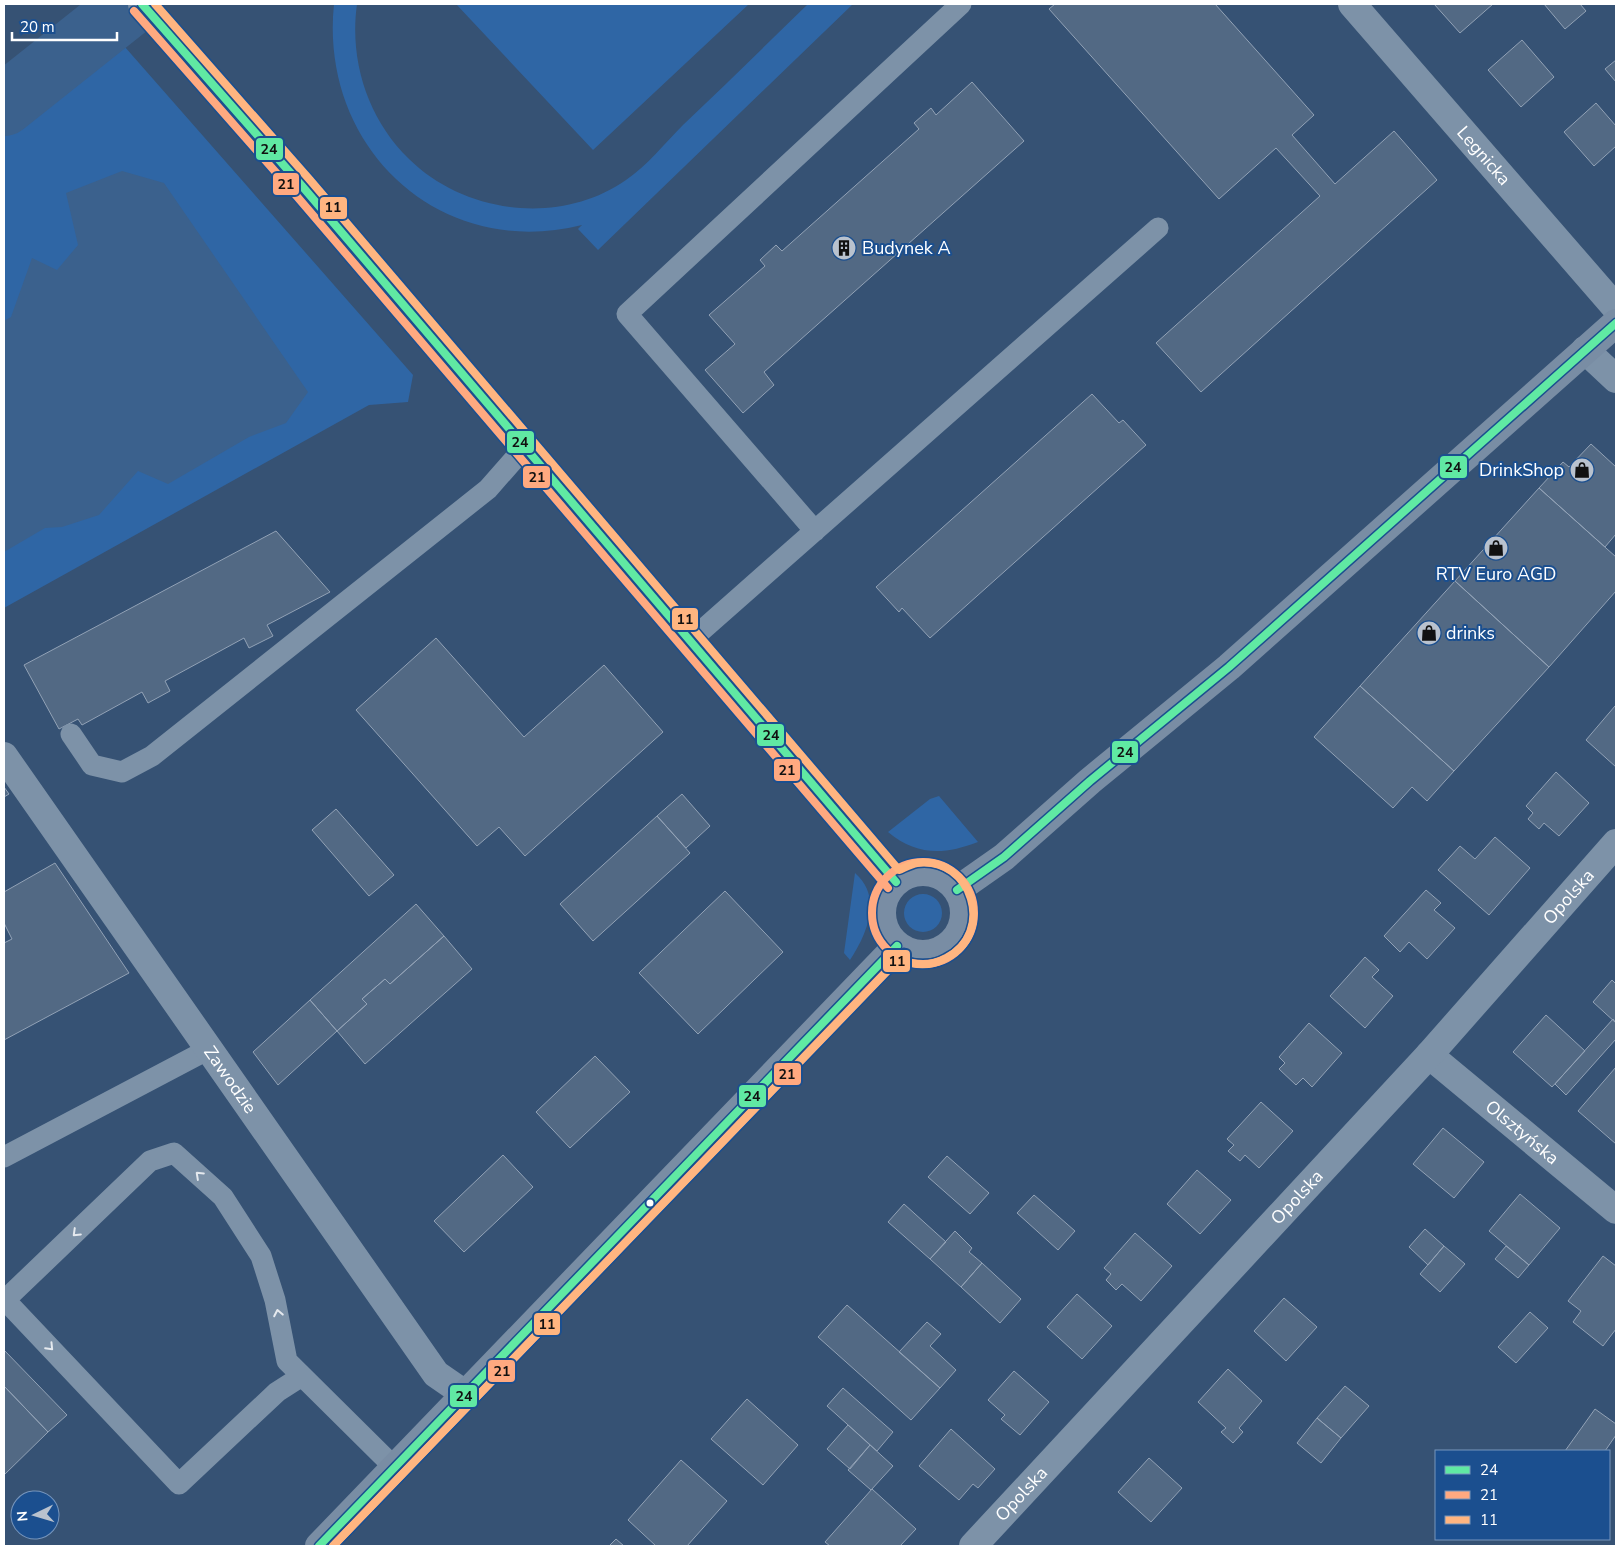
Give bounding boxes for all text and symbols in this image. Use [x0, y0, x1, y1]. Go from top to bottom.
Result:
scale bar [12, 10, 118, 42]
text: 20 m [20, 17, 55, 37]
street label: Legnicka [1451, 121, 1516, 190]
line badge: 24 [255, 137, 284, 161]
text: 24 [261, 140, 278, 159]
line badge: 21 [272, 172, 300, 196]
text: 21 [278, 175, 294, 194]
line badge: 11 [319, 196, 348, 220]
text: 11 [325, 198, 341, 217]
building icon: Budynek A [831, 235, 857, 261]
place label: Budynek A [862, 236, 951, 260]
line badge: 24 [506, 430, 535, 454]
text: 24 [512, 433, 529, 452]
line badge: 24 [1439, 455, 1468, 479]
shop icon: DrinkShop [1569, 457, 1595, 483]
text: 24 [1445, 458, 1462, 477]
place label: DrinkShop [1479, 458, 1564, 482]
line badge: 21 [522, 465, 551, 489]
text: 21 [529, 468, 545, 487]
shop icon: RTV Euro AGD [1483, 535, 1509, 561]
place label: RTV Euro AGD [1436, 562, 1556, 586]
line badge: 11 [671, 607, 699, 631]
text: 11 [677, 610, 693, 629]
shop icon: drinks [1416, 620, 1442, 646]
place label: drinks [1446, 621, 1495, 645]
line badge: 24 [756, 723, 785, 747]
text: 24 [763, 726, 780, 745]
line badge: 24 [1111, 740, 1139, 764]
text: 24 [1117, 743, 1134, 762]
line badge: 21 [773, 758, 801, 782]
text: 21 [779, 761, 795, 780]
street label: Opolska [1537, 864, 1600, 930]
line badge: 11 [882, 949, 911, 973]
text: 11 [889, 952, 905, 971]
street label: Zawodzie [198, 1041, 262, 1118]
line badge: 21 [773, 1062, 802, 1086]
text: 21 [779, 1065, 795, 1084]
line badge: 24 [738, 1084, 767, 1108]
text: 24 [744, 1087, 761, 1106]
street label: Olsztyńska [1480, 1095, 1564, 1170]
street label: Opolska [1265, 1165, 1328, 1230]
one-way arrow [195, 1172, 204, 1181]
unlabelled marker [645, 1198, 655, 1208]
one-way arrow [72, 1227, 81, 1236]
one-way arrow [273, 1309, 284, 1318]
line badge: 11 [533, 1312, 561, 1336]
text: 11 [539, 1315, 555, 1334]
one-way arrow [44, 1342, 53, 1351]
line badge: 21 [487, 1359, 516, 1383]
text: 21 [494, 1362, 510, 1381]
line badge: 24 [449, 1384, 478, 1408]
text: 24 [456, 1387, 473, 1406]
legend [1435, 1450, 1610, 1540]
text: 24 [1480, 1460, 1498, 1480]
street label: Opolska [990, 1461, 1053, 1527]
text: 21 [1480, 1485, 1498, 1505]
north arrow [10, 1490, 60, 1540]
text: N [13, 1510, 32, 1522]
text: 11 [1480, 1510, 1498, 1530]

